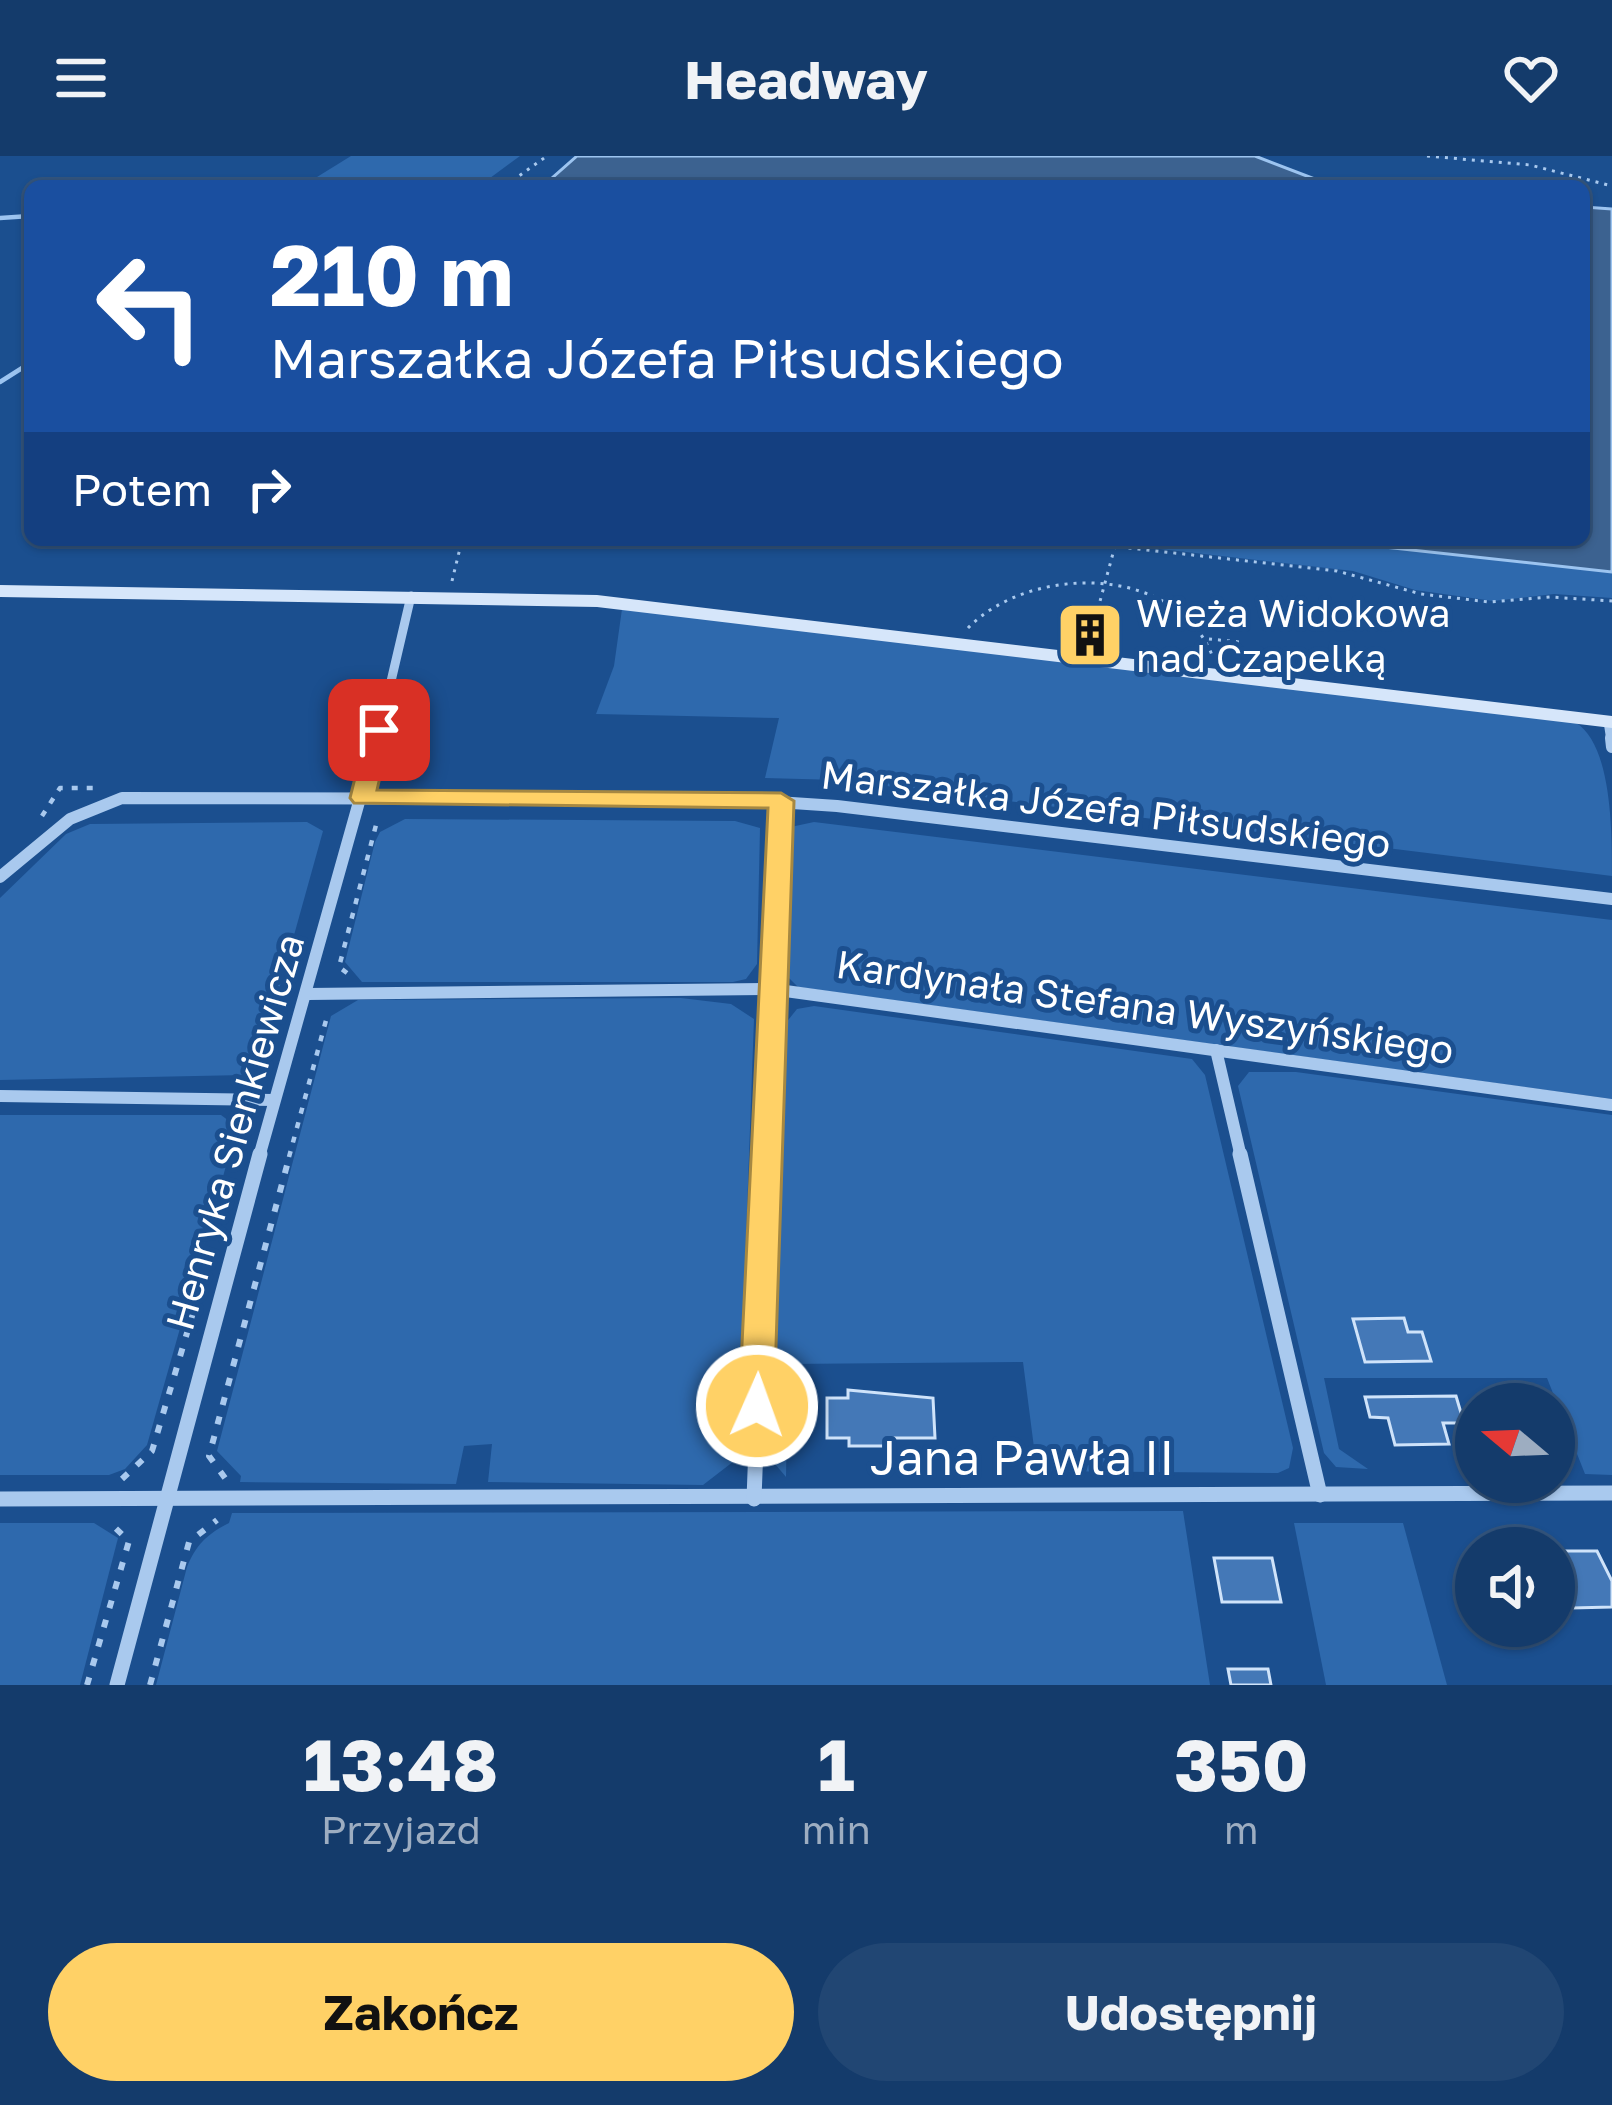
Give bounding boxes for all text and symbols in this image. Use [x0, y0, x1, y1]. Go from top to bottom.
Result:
icon: menu [48, 45, 114, 111]
icon: heart [1498, 45, 1564, 111]
text: Headway [684, 46, 928, 111]
text: 210 m [270, 224, 514, 324]
icon: left [72, 228, 228, 384]
text: Marszałka Józefa Piłsudskiego [270, 325, 1064, 390]
icon: right [236, 456, 302, 522]
text: Potem [72, 462, 212, 516]
place label: Wieża Widokowa nad Czapelką [1136, 589, 1451, 681]
building icon: Wieża Widokowa nad Czapelką [1055, 600, 1125, 670]
pin [328, 679, 430, 781]
icon: arrive [346, 697, 412, 763]
street label: Marszałka Józefa Piłsudskiego [819, 750, 1393, 867]
street label: Henryka Sienkiewicza [155, 928, 314, 1335]
street label: Kardynała Stefana Wyszyńskiego [833, 940, 1457, 1073]
position arrow [694, 1343, 820, 1469]
north arrow [1455, 1383, 1575, 1503]
map controls [1455, 1383, 1575, 1647]
street label: Jana Pawła II [870, 1428, 1174, 1486]
button: sound [1455, 1527, 1575, 1647]
text: 13:48 [303, 1720, 498, 1807]
text: 1 [818, 1720, 855, 1807]
text: 350 [1174, 1720, 1309, 1807]
text: Przyjazd [321, 1806, 481, 1853]
text: min [802, 1806, 871, 1853]
text: m [1224, 1806, 1259, 1853]
button: Zakończ [48, 1943, 794, 2081]
button: Udostępnij [818, 1943, 1564, 2081]

